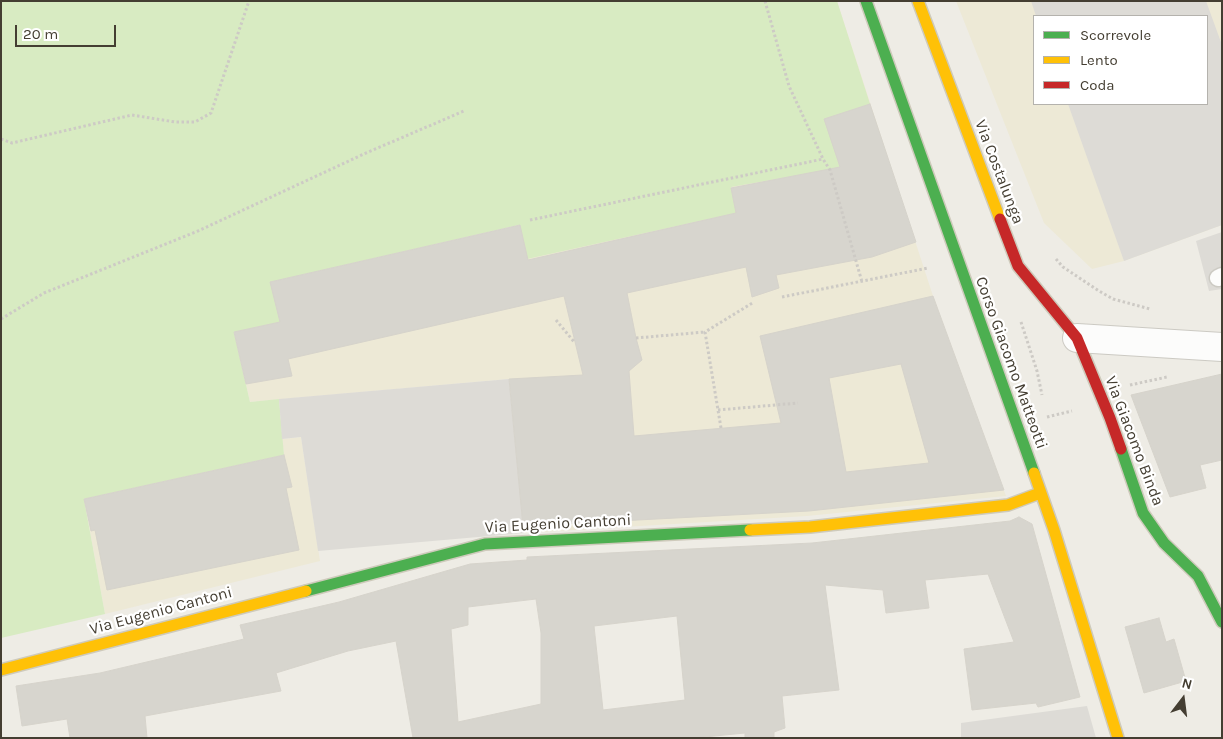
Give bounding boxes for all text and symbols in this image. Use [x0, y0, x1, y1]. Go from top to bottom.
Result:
scale bar [18, 15, 119, 47]
legend [1033, 15, 1208, 105]
text: 20 m [23, 25, 58, 43]
text: Scorrevole [1080, 26, 1151, 44]
text: Lento [1080, 51, 1118, 69]
text: Coda [1080, 76, 1115, 94]
street label: Via Costalunga [970, 117, 1028, 227]
street label: Corso Giacomo Matteotti [971, 274, 1051, 452]
street label: Via Giacomo Binda [1100, 373, 1168, 509]
street label: Via Eugenio Cantoni [484, 511, 632, 537]
street label: Via Eugenio Cantoni [88, 583, 234, 639]
north arrow [1158, 674, 1208, 724]
text: N [1180, 675, 1194, 694]

